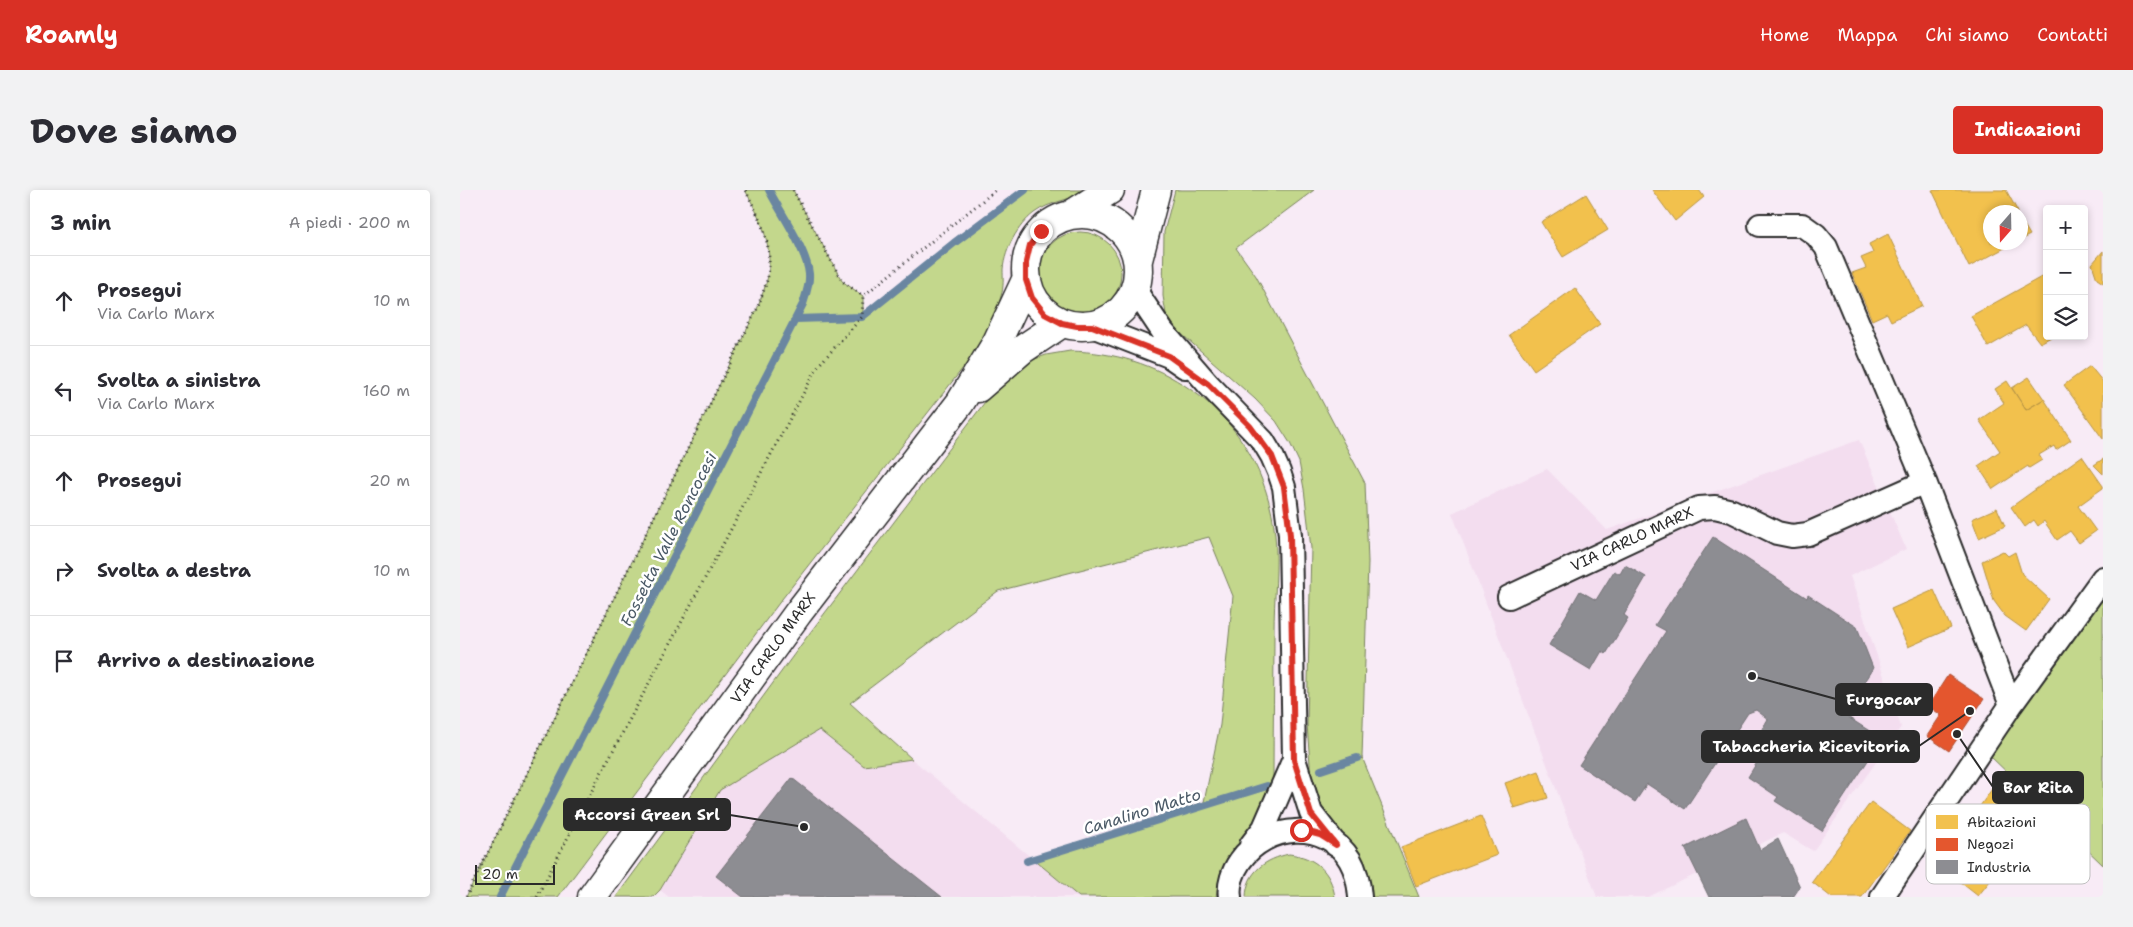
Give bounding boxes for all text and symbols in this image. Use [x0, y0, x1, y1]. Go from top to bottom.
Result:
text: Roamly [25, 19, 118, 51]
text: Home [1760, 23, 1809, 47]
text: Mappa [1837, 23, 1897, 47]
text: Chi siamo [1925, 23, 2009, 47]
text: Contatti [2037, 23, 2108, 47]
button: Indicazioni [1953, 106, 2103, 154]
text: Dove siamo [30, 107, 238, 154]
north arrow [1983, 205, 2028, 250]
map controls [2043, 205, 2088, 340]
button: + [2043, 205, 2088, 250]
text: 3 min [50, 209, 111, 237]
text: A piedi · 200 m [289, 212, 410, 233]
route end [1030, 220, 1053, 243]
button: − [2043, 250, 2088, 295]
text: Prosegui [97, 278, 182, 303]
icon: ahead [50, 287, 78, 315]
text: 10 m [373, 290, 410, 311]
button: layers [2043, 295, 2088, 340]
text: Via Carlo Marx [97, 303, 215, 324]
text: Svolta a sinistra [97, 368, 260, 393]
icon: left [50, 377, 78, 405]
text: 160 m [363, 380, 410, 401]
text: Via Carlo Marx [97, 393, 215, 414]
water label: Fossetta Valle Roncocesi [615, 448, 722, 630]
icon: ahead [50, 467, 78, 495]
text: Prosegui [97, 468, 182, 493]
text: 20 m [369, 470, 410, 491]
street label: VIA CARLO MARX [1567, 502, 1697, 576]
icon: right [50, 557, 78, 585]
text: Svolta a destra [97, 558, 251, 583]
text: 10 m [373, 560, 410, 581]
street label: VIA CARLO MARX [726, 588, 820, 708]
icon: arrive [50, 647, 78, 675]
text: Arrivo a destinazione [97, 648, 315, 673]
callout: Furgocar [1836, 684, 1932, 715]
text: Furgocar [1846, 689, 1922, 710]
callout: Tabaccheria Ricevitoria [1702, 731, 1919, 762]
text: Tabaccheria Ricevitoria [1712, 736, 1910, 757]
callout: Bar Rita [1993, 772, 2083, 803]
text: Bar Rita [2003, 777, 2073, 798]
water label: Canalino Matto [1081, 784, 1204, 839]
callout: Accorsi Green Srl [564, 799, 730, 830]
text: Accorsi Green Srl [574, 804, 720, 825]
legend [1926, 804, 2090, 884]
text: Abitazioni [1967, 813, 2036, 831]
route start [1290, 819, 1313, 842]
text: Negozi [1967, 835, 2014, 853]
text: Industria [1967, 858, 2031, 876]
scale bar [475, 862, 555, 885]
text: 20 m [482, 865, 518, 883]

